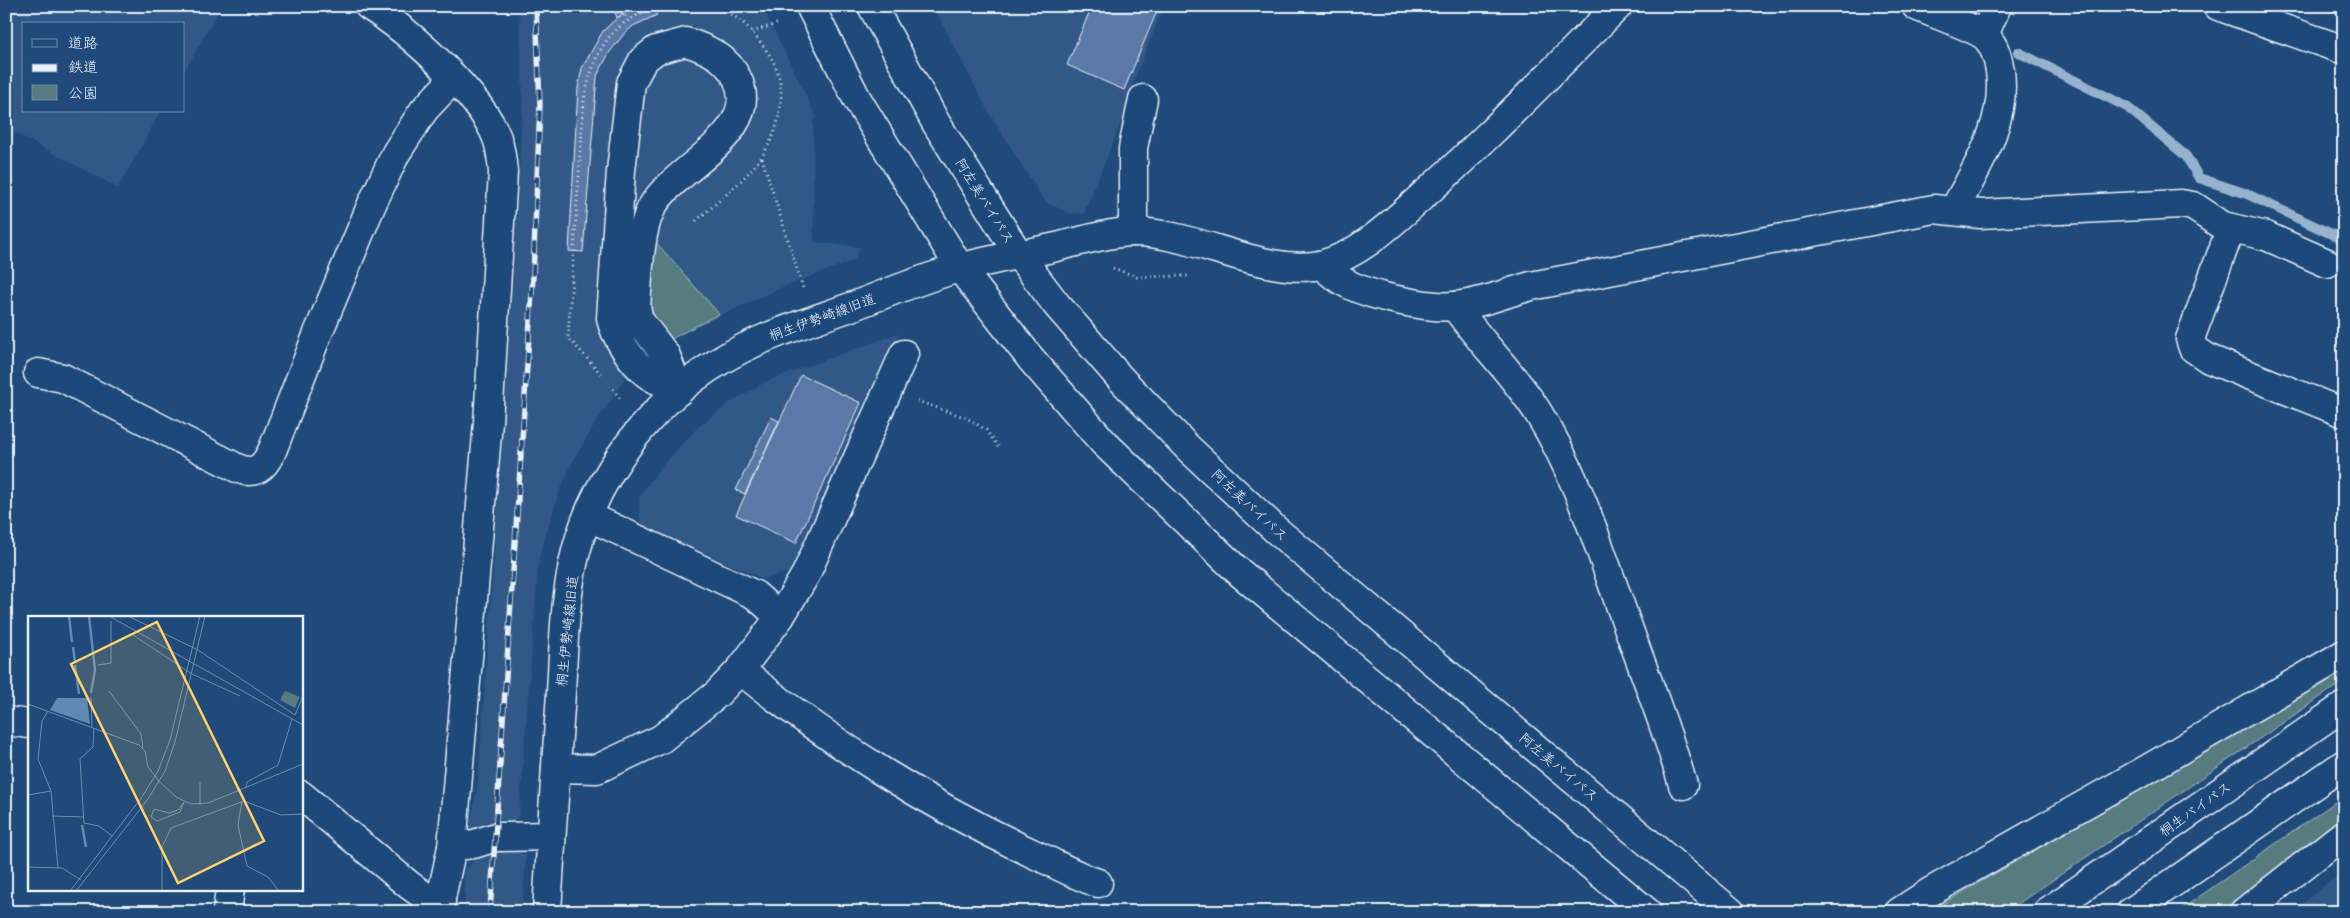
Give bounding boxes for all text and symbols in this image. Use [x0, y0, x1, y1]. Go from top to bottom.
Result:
legend [22, 22, 185, 112]
text: 道路 [68, 33, 98, 52]
text: 鉄道 [68, 57, 98, 76]
text: 公園 [68, 83, 98, 102]
street label: 阿左美バイパス [951, 155, 1019, 247]
street label: 桐生伊勢崎線旧道 [766, 289, 878, 345]
street label: 阿左美バイパス [1208, 465, 1292, 545]
street label: 桐生伊勢崎線旧道 [552, 574, 582, 688]
inset map [28, 616, 302, 890]
street label: 阿左美バイパス [1516, 729, 1602, 805]
street label: 桐生バイパス [2156, 778, 2234, 840]

